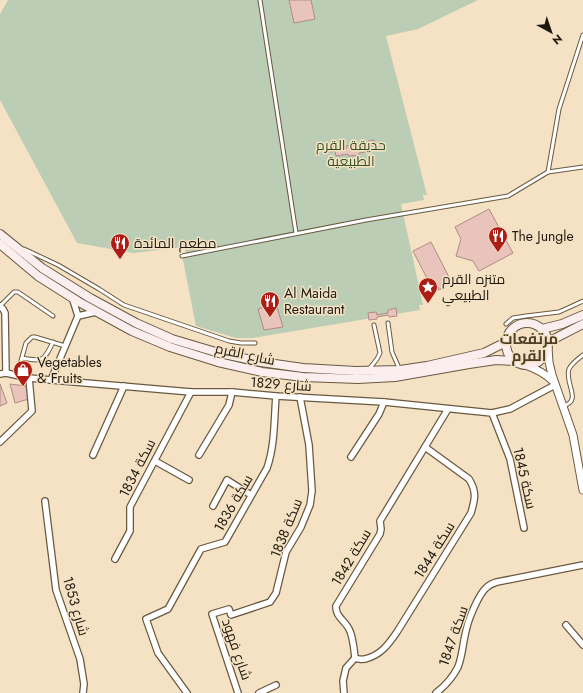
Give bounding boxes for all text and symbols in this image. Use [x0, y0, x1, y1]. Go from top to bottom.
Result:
north arrow [531, 12, 571, 52]
text: N [549, 31, 566, 49]
park label: حديقة القرم الطبيعية [316, 135, 386, 171]
restaurant icon: The Jungle [487, 225, 509, 253]
place label: The Jungle [512, 226, 574, 246]
restaurant icon: مطعم المائدة [109, 232, 131, 260]
place label: مطعم المائدة [134, 233, 216, 253]
place label: متنزه القرم الطبيعي [442, 269, 505, 307]
place icon: متنزه القرم الطبيعي [417, 276, 439, 304]
place label: Al Maida Restaurant [284, 283, 345, 319]
restaurant icon: Al Maida Restaurant [259, 290, 281, 318]
district label: مرتفعات القرم [500, 328, 558, 367]
street label: شارع القرم [213, 338, 277, 370]
place label: Vegetables & Fruits [37, 352, 102, 388]
shop icon: Vegetables & Fruits [12, 359, 34, 387]
street label: 1829 شارع [250, 372, 312, 396]
street label: سكة 1834 [114, 435, 160, 501]
street label: 1845 سكة [508, 445, 542, 511]
street label: سكة 1836 [209, 471, 257, 535]
street label: 1838 سكة [265, 495, 307, 561]
street label: سكة 1844 [409, 518, 459, 582]
street label: سكة 1842 [326, 525, 376, 589]
street label: شارع 1853 [58, 574, 94, 638]
street label: سكة 1847 [433, 603, 473, 669]
street label: شارع فهود [217, 616, 257, 682]

